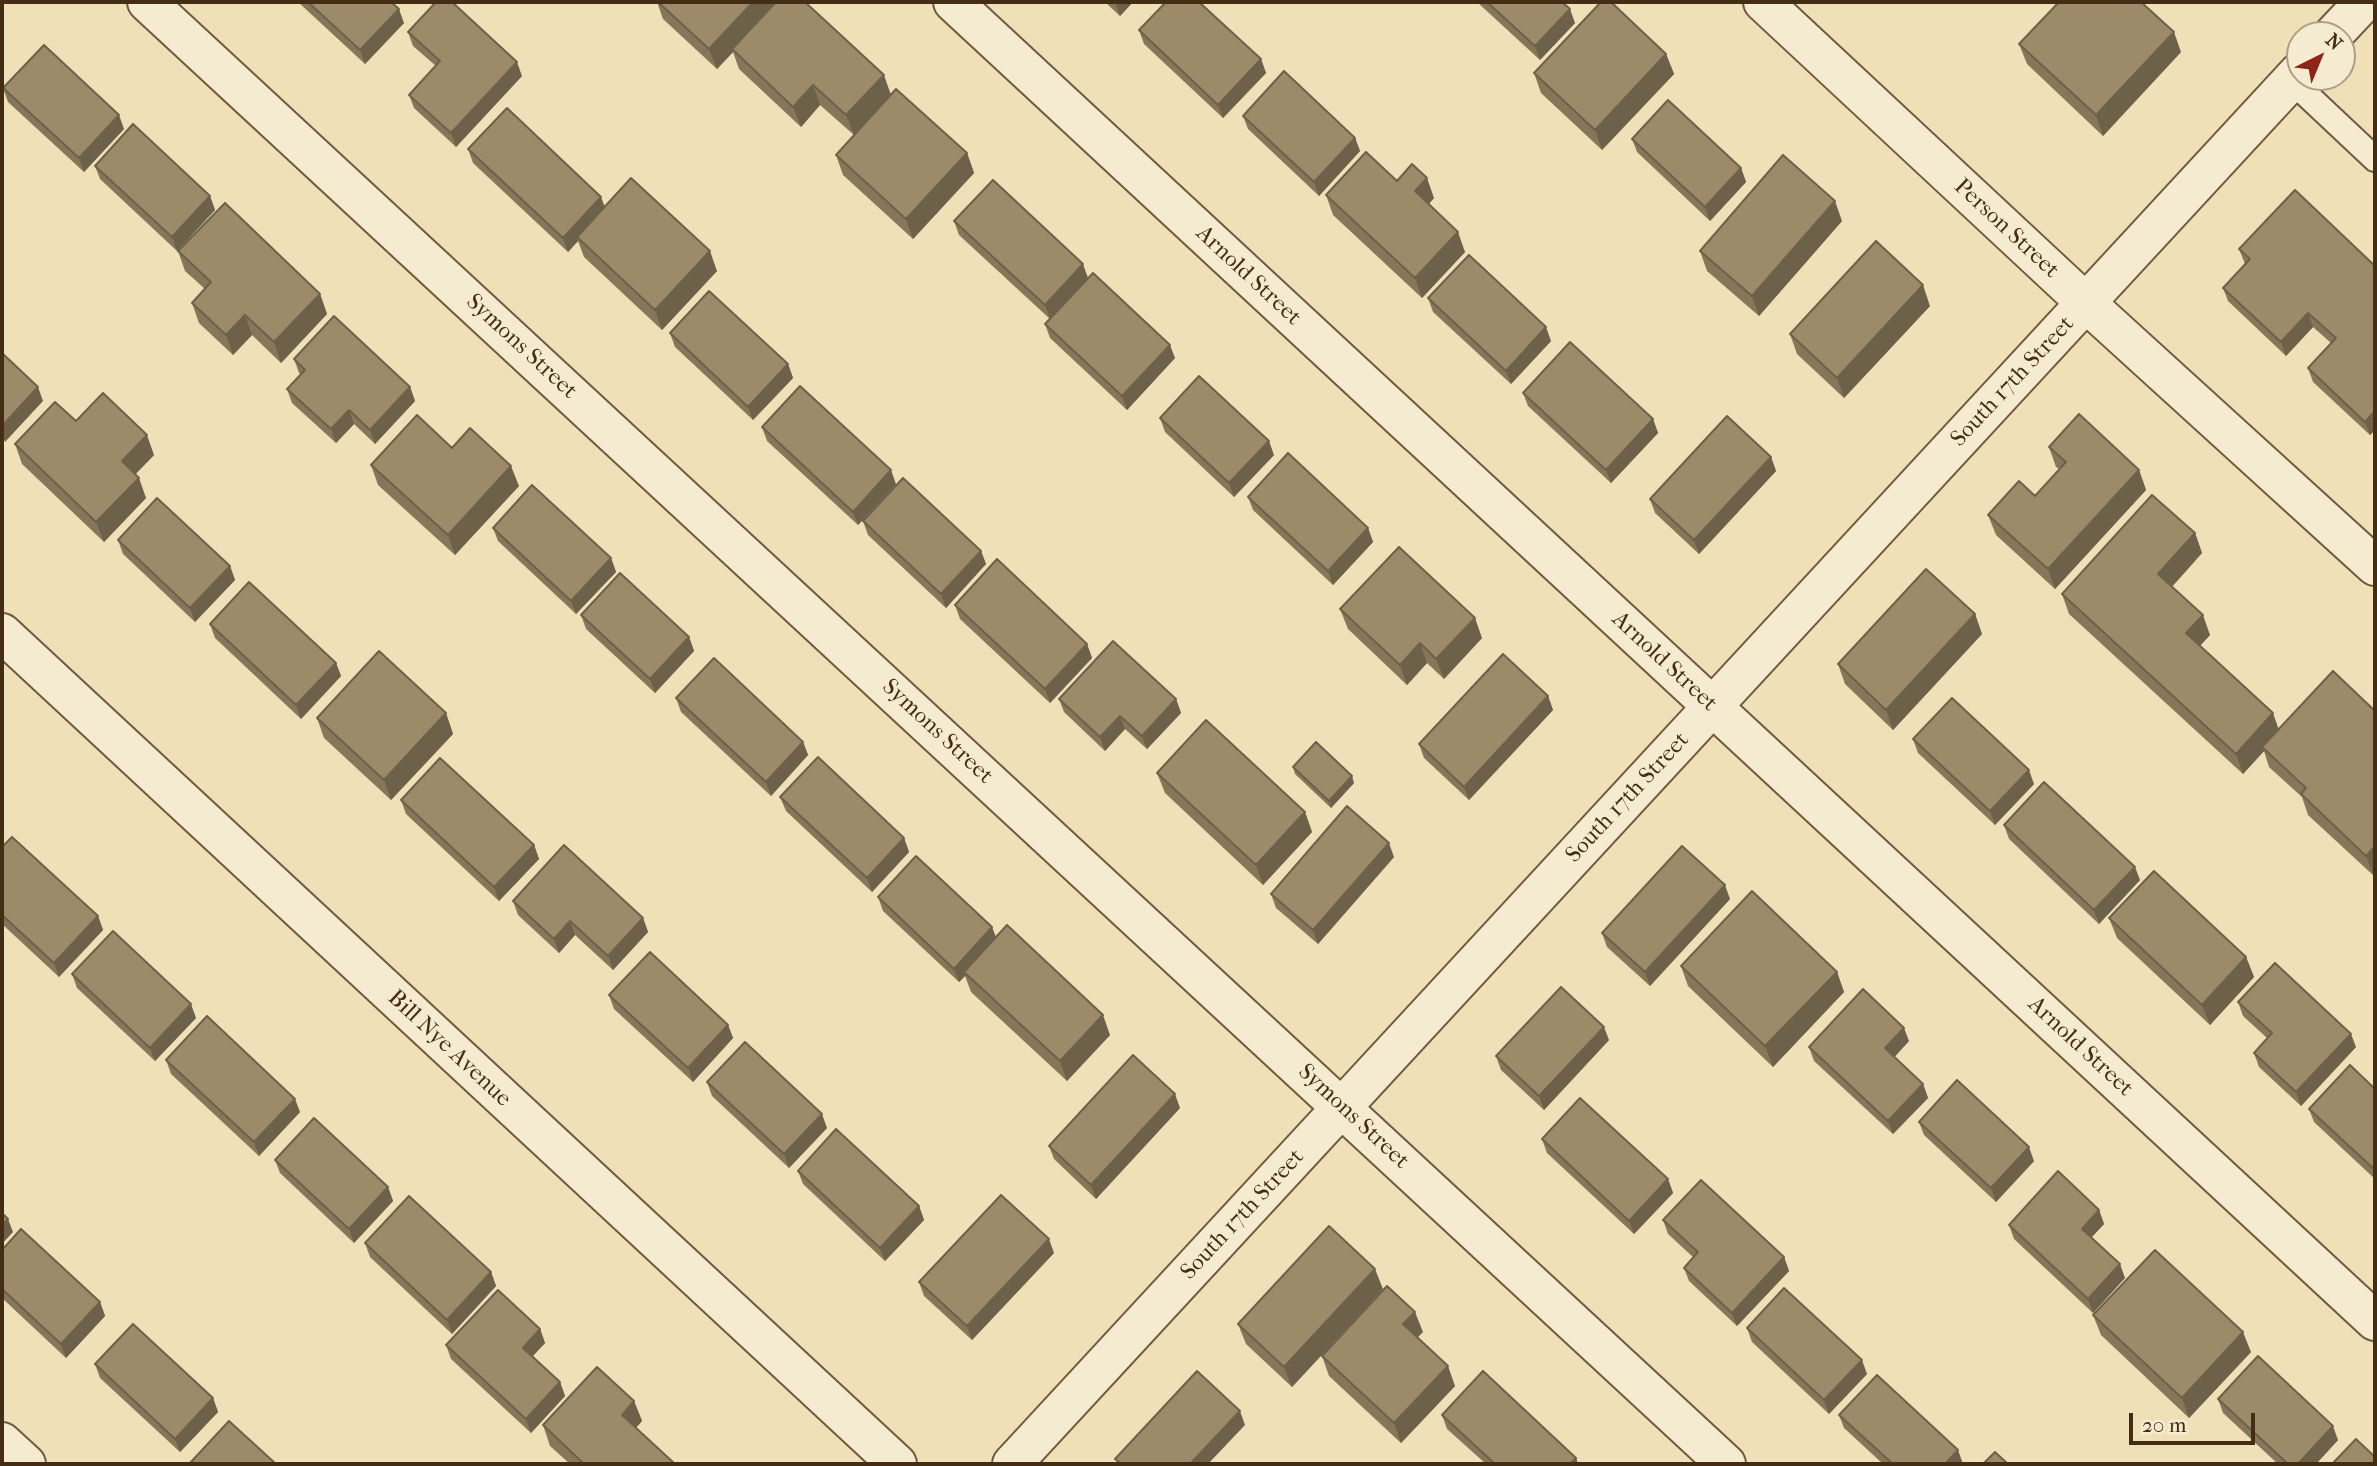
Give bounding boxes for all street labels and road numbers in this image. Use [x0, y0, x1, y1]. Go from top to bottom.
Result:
street label: Person Street [1948, 173, 2064, 285]
street label: Arnold Street [1190, 220, 1306, 332]
street label: Symons Street [460, 289, 582, 405]
street label: South 17th Street [1945, 311, 2081, 453]
street label: Arnold Street [1606, 606, 1722, 718]
street label: Symons Street [876, 674, 998, 790]
street label: South 17th Street [1560, 727, 1696, 869]
street label: Bill Nye Avenue [382, 985, 516, 1113]
street label: Arnold Street [2022, 991, 2138, 1103]
street label: Symons Street [1292, 1059, 1414, 1175]
street label: South 17th Street [1175, 1144, 1311, 1286]

